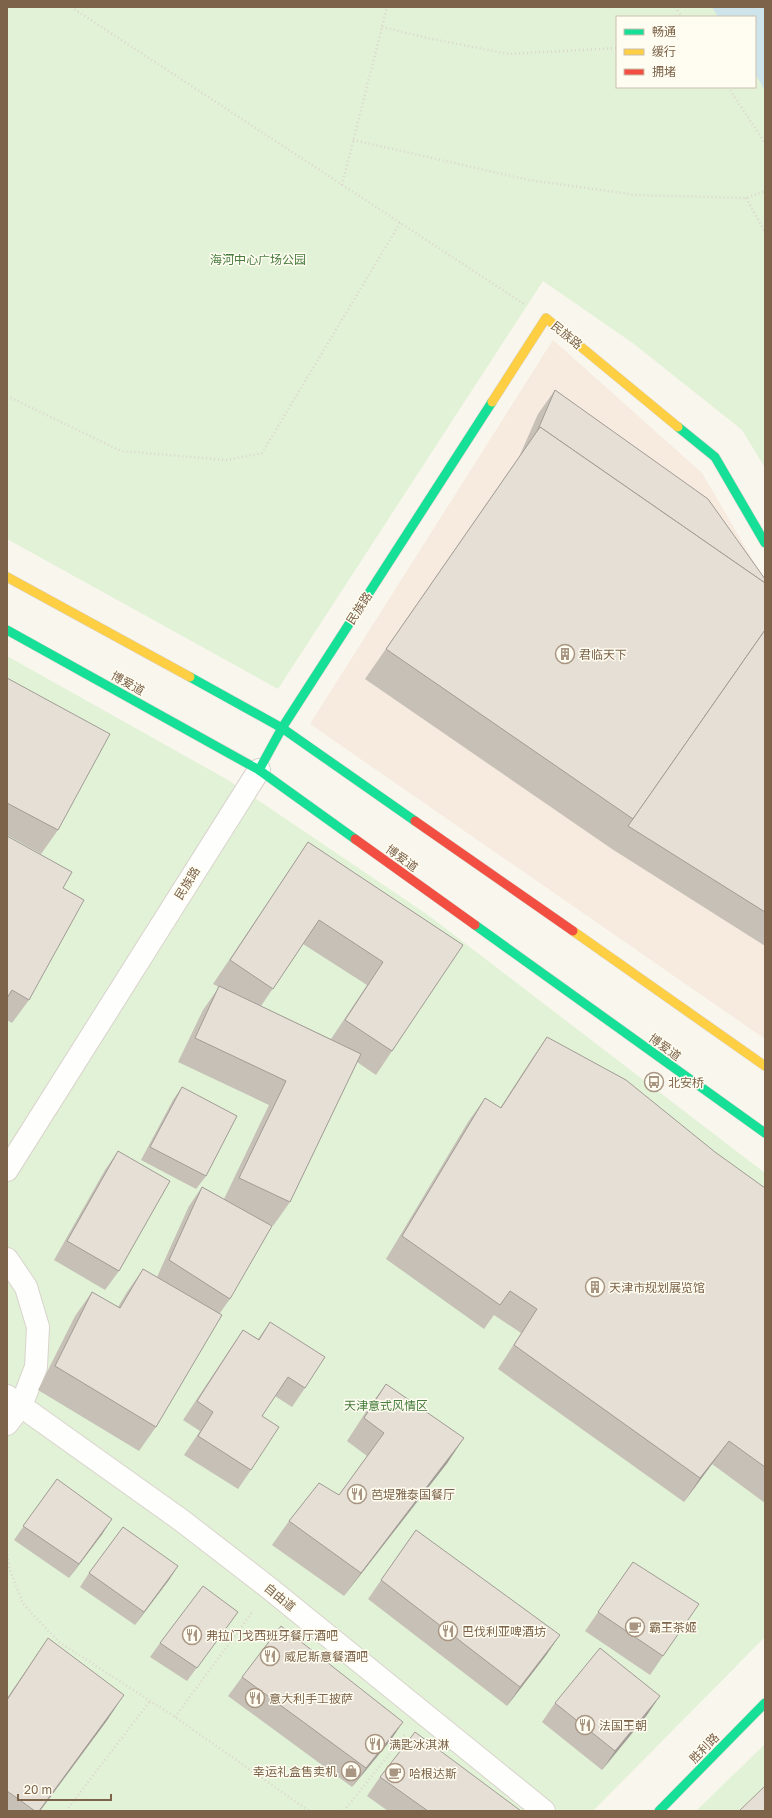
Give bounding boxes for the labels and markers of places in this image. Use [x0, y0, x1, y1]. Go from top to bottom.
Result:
building icon: 君临天下 [554, 643, 576, 665]
place label: 君临天下 [579, 647, 627, 662]
bus stop icon: 北安桥 [643, 1071, 665, 1093]
place label: 北安桥 [668, 1075, 704, 1090]
building icon: 天津市规划展览馆 [584, 1276, 606, 1298]
place label: 天津市规划展览馆 [609, 1280, 705, 1295]
restaurant icon: 芭堤雅泰国餐厅 [346, 1483, 368, 1505]
place label: 芭堤雅泰国餐厅 [371, 1487, 455, 1502]
cafe icon: 霸王茶姬 [624, 1616, 646, 1638]
restaurant icon: 巴伐利亚啤酒坊 [437, 1620, 459, 1642]
place label: 霸王茶姬 [649, 1620, 697, 1635]
restaurant icon: 弗拉门戈西班牙餐厅酒吧 [181, 1624, 203, 1646]
place label: 巴伐利亚啤酒坊 [462, 1624, 546, 1639]
place label: 弗拉门戈西班牙餐厅酒吧 [206, 1628, 338, 1643]
restaurant icon: 威尼斯意餐酒吧 [259, 1645, 281, 1667]
place label: 威尼斯意餐酒吧 [284, 1649, 368, 1664]
restaurant icon: 意大利手工披萨 [244, 1687, 266, 1709]
place label: 意大利手工披萨 [269, 1691, 353, 1706]
restaurant icon: 法国王朝 [574, 1714, 596, 1736]
place label: 法国王朝 [599, 1718, 647, 1733]
restaurant icon: 满匙冰淇淋 [364, 1733, 386, 1755]
place label: 满匙冰淇淋 [389, 1737, 449, 1752]
shop icon: 幸运礼盒售卖机 [340, 1760, 362, 1782]
cafe icon: 哈根达斯 [384, 1762, 406, 1784]
place label: 幸运礼盒售卖机 [253, 1764, 337, 1779]
place label: 哈根达斯 [409, 1766, 457, 1781]

